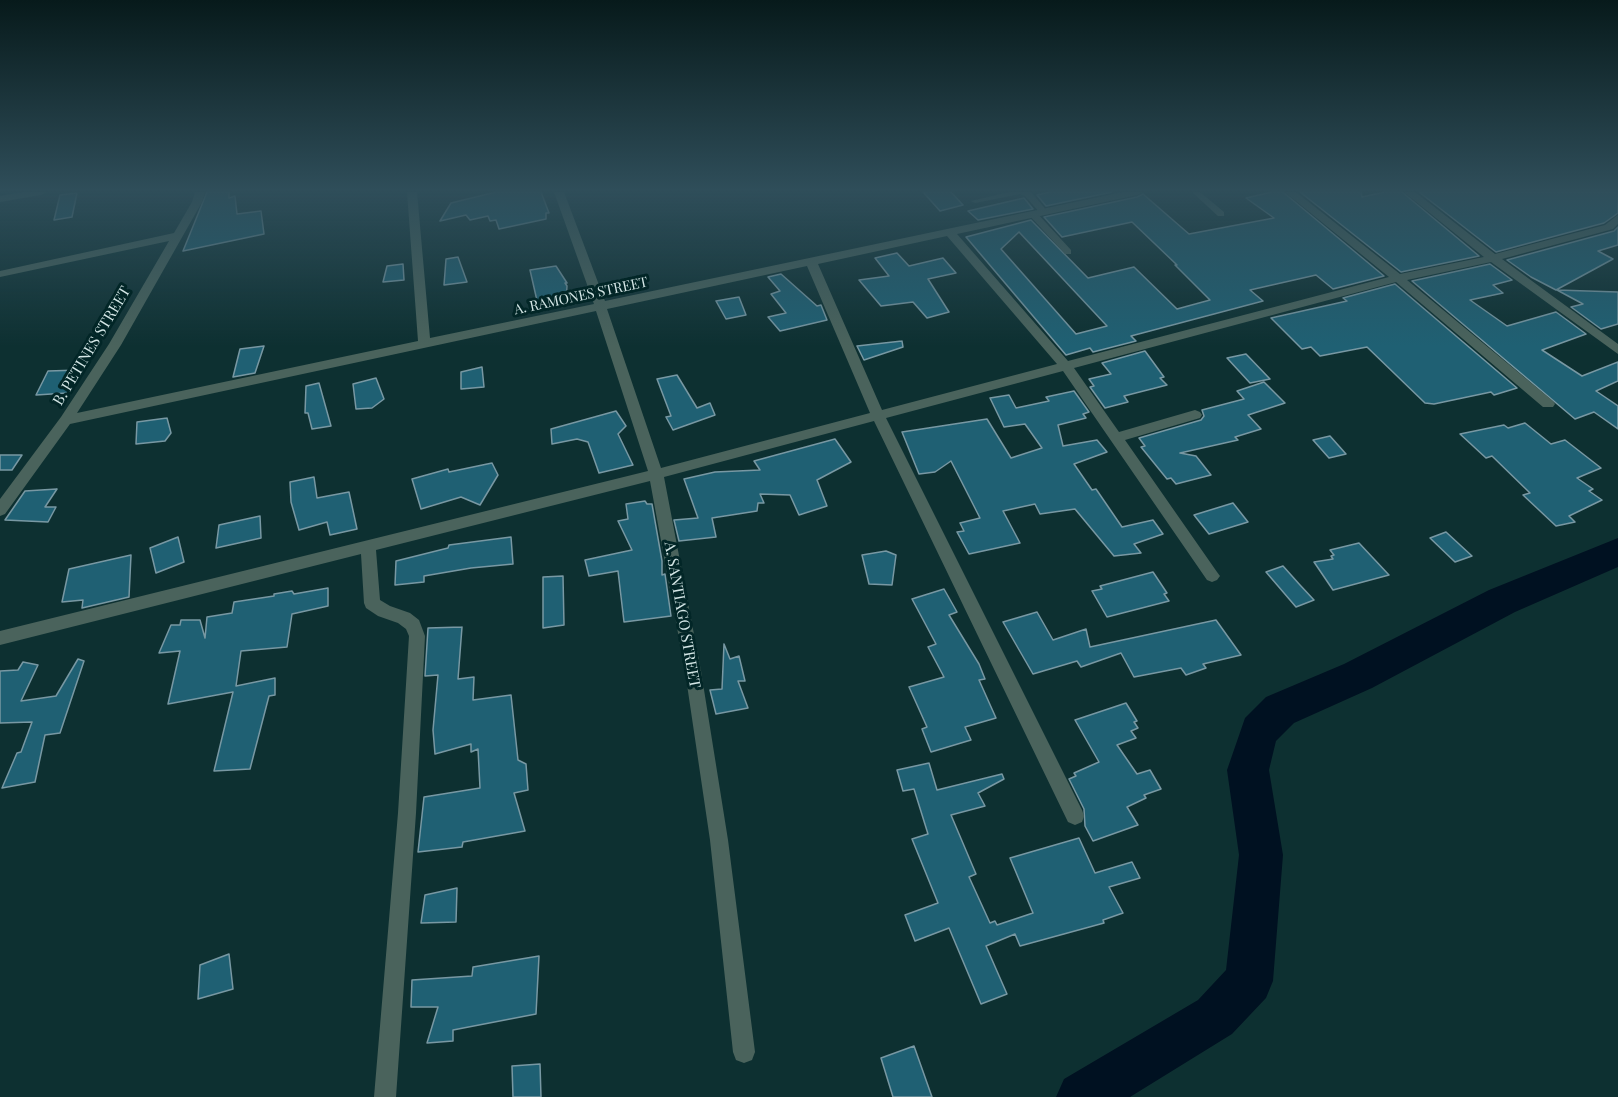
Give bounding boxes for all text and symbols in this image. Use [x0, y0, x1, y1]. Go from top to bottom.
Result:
street label: A. RAMONES STREET [513, 274, 649, 318]
street label: B. PETINES STREET [49, 283, 135, 409]
street label: A. SANTIAGO STREET [660, 540, 704, 690]

